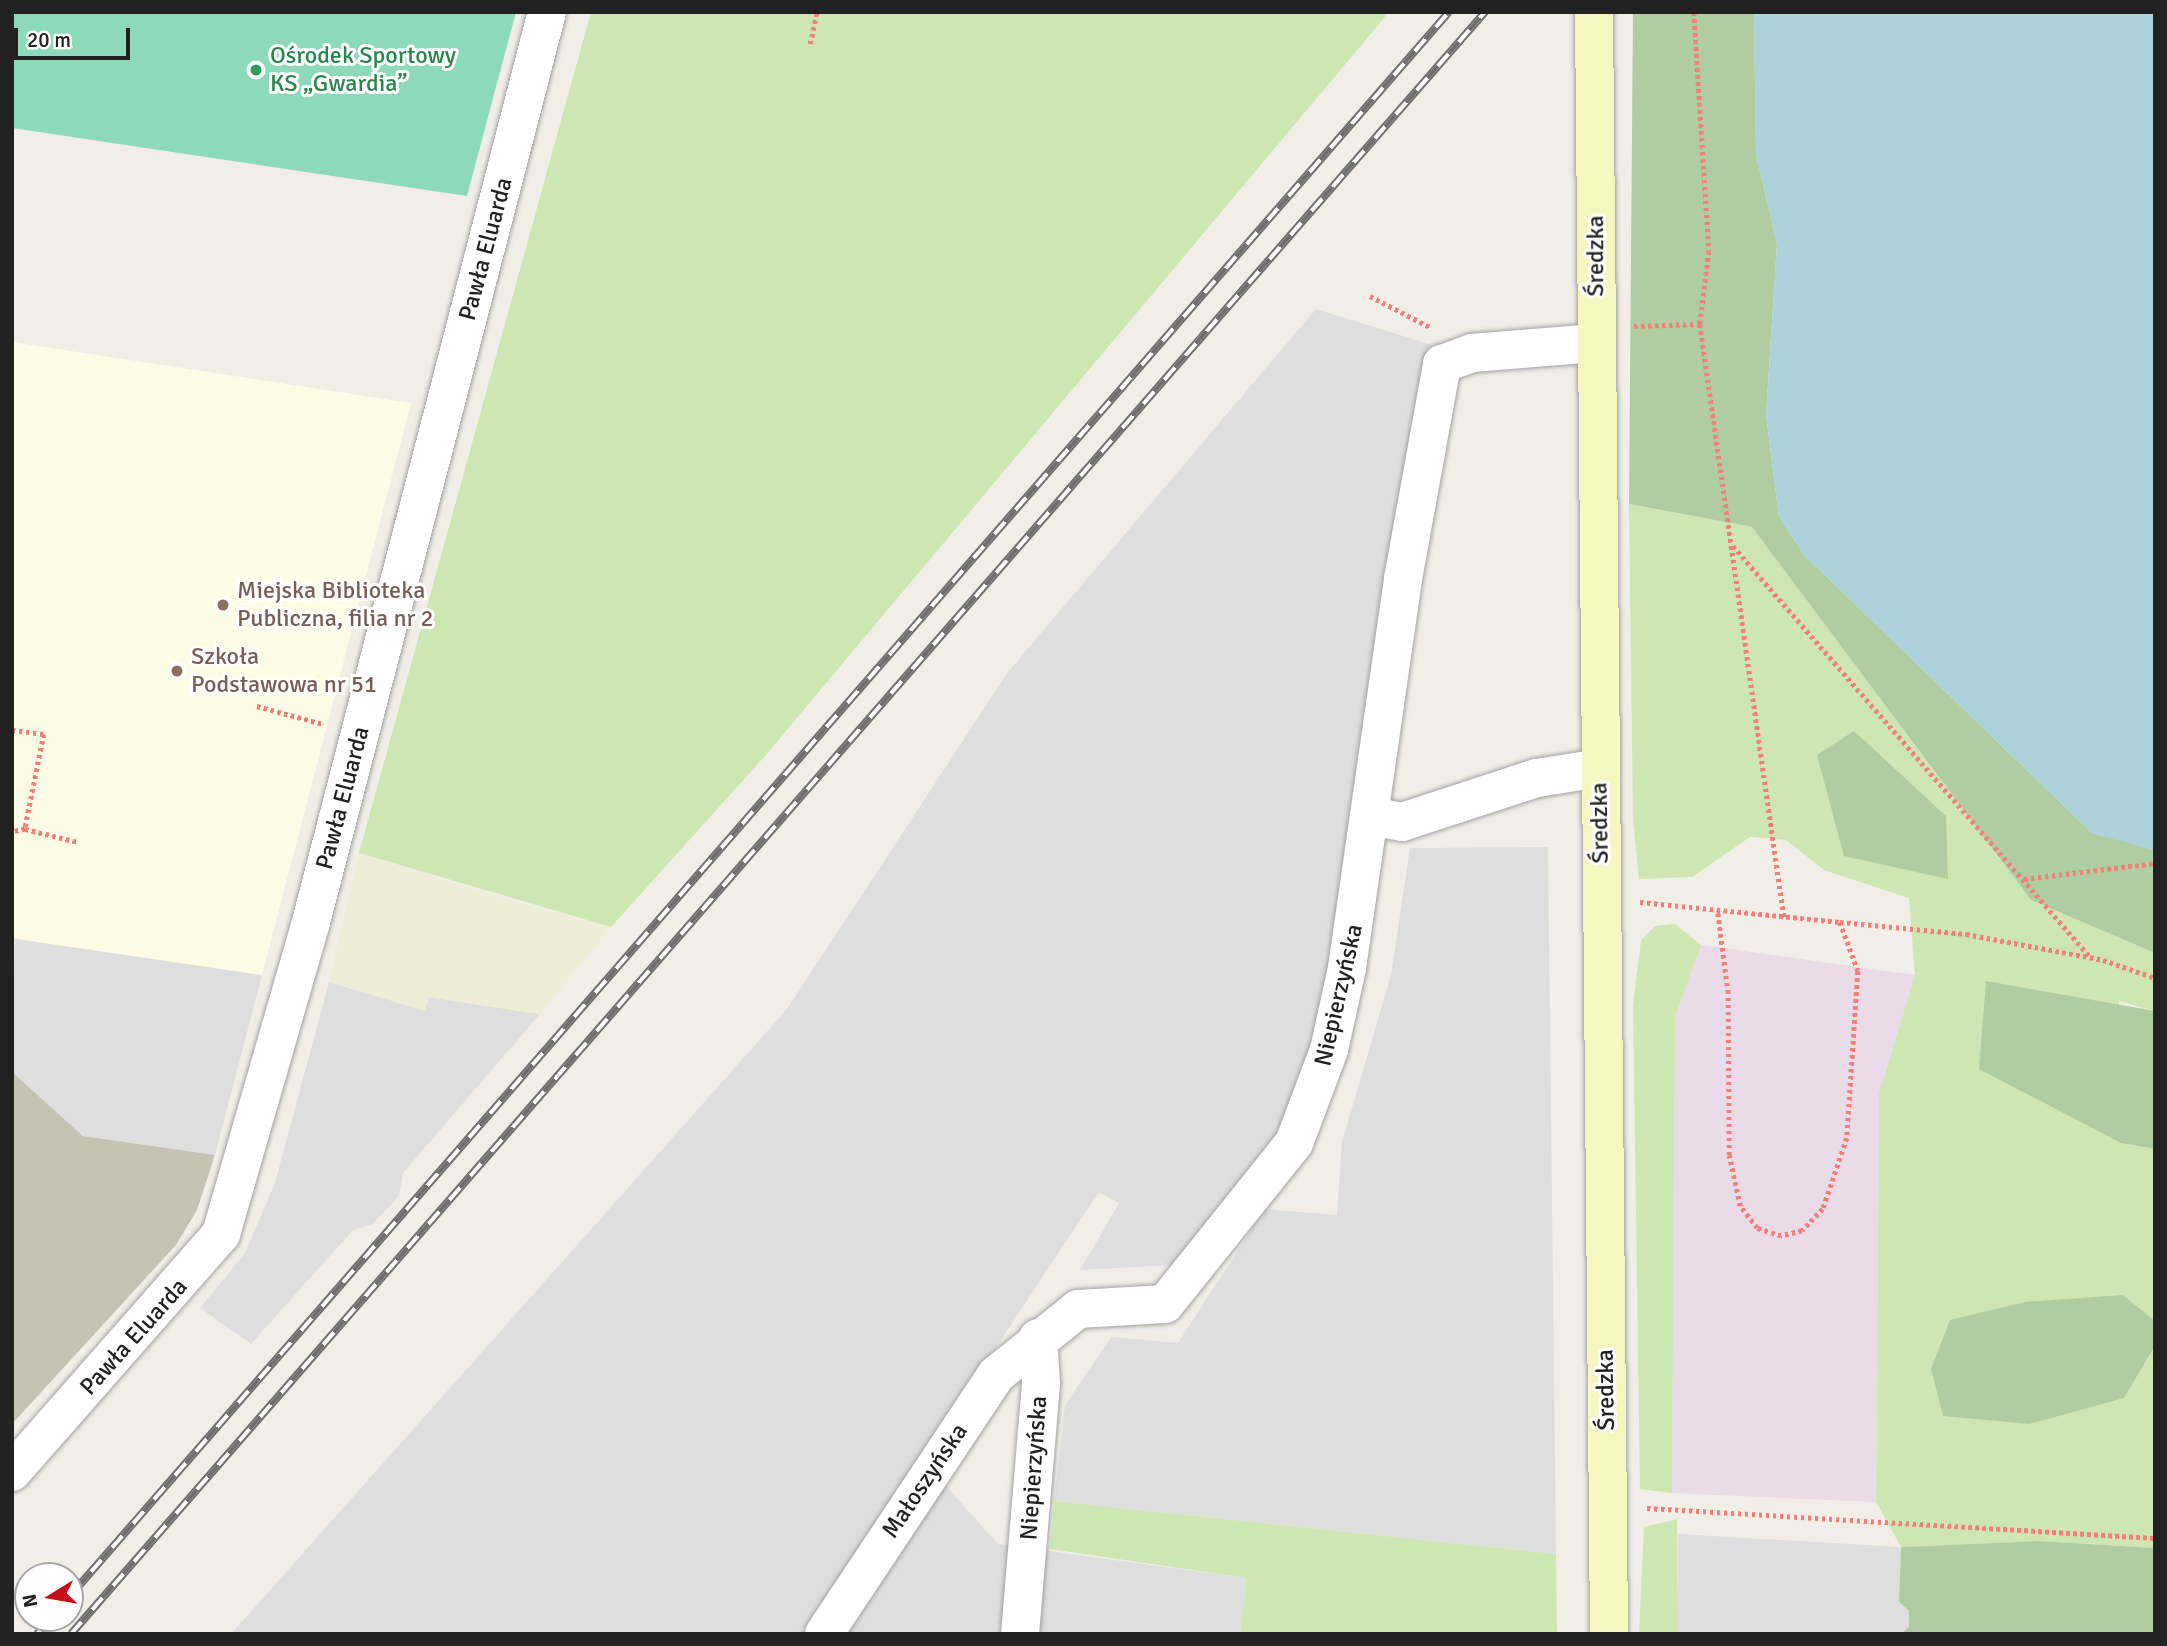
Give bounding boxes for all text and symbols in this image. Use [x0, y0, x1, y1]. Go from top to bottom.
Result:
scale bar [18, 14, 133, 58]
text: 20 m [27, 27, 71, 53]
place label: Ośrodek Sportowy KS „Gwardia” [270, 42, 456, 98]
marker: Ośrodek Sportowy KS „Gwardia” [248, 62, 264, 78]
street label: Pawła Eluarda [453, 174, 519, 324]
street label: Średzka [1582, 215, 1610, 297]
place label: Miejska Biblioteka Publiczna, filia nr 2 [237, 577, 434, 633]
marker: Miejska Biblioteka Publiczna, filia nr 2 [215, 597, 231, 613]
place label: Szkoła Podstawowa nr 51 [191, 643, 377, 699]
marker: Szkoła Podstawowa nr 51 [169, 663, 185, 679]
street label: Pawła Eluarda [310, 723, 376, 873]
street label: Średzka [1585, 782, 1615, 864]
street label: Niepierzyńska [1309, 921, 1369, 1069]
street label: Pawła Eluarda [74, 1273, 194, 1401]
street label: Średzka [1591, 1349, 1621, 1431]
street label: Niepierzyńska [1015, 1395, 1053, 1541]
street label: Małoszyńska [876, 1418, 974, 1544]
north arrow [14, 1562, 84, 1632]
text: N [17, 1592, 43, 1609]

